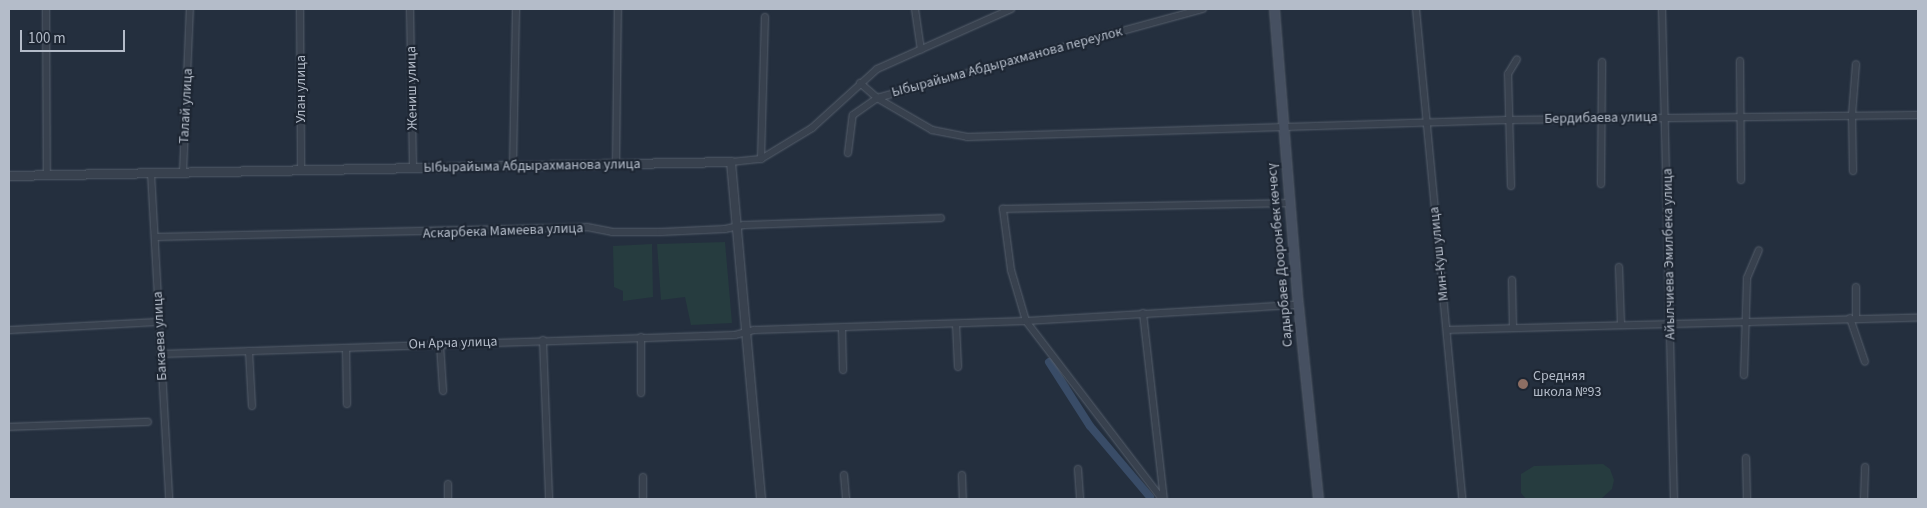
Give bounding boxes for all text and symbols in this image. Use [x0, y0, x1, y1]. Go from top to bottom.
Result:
scale bar [22, 20, 128, 52]
street label: Ыбырайыма Абдырахманова переулок [890, 23, 1124, 101]
text: 100 m [28, 28, 66, 49]
street label: Жениш улица [403, 46, 421, 130]
street label: Улан улица [293, 55, 309, 123]
street label: Талай улица [176, 68, 196, 144]
street label: Бердибаева улица [1544, 109, 1658, 127]
street label: Ыбырайыма Абдырахманова улица [423, 156, 641, 176]
street label: Садырбаев Дооронбек көчөсү [1264, 162, 1296, 348]
street label: Айылчиева Эмилбека улица [1659, 168, 1679, 340]
street label: Мин-Куш улица [1426, 206, 1452, 302]
street label: Аскарбека Мамеева улица [423, 220, 583, 242]
street label: Бакаева улица [149, 291, 171, 381]
street label: Он Арча улица [408, 333, 498, 353]
place label: Средняя школа №93 [1533, 368, 1601, 401]
marker: Средняя школа №93 [1517, 378, 1529, 390]

